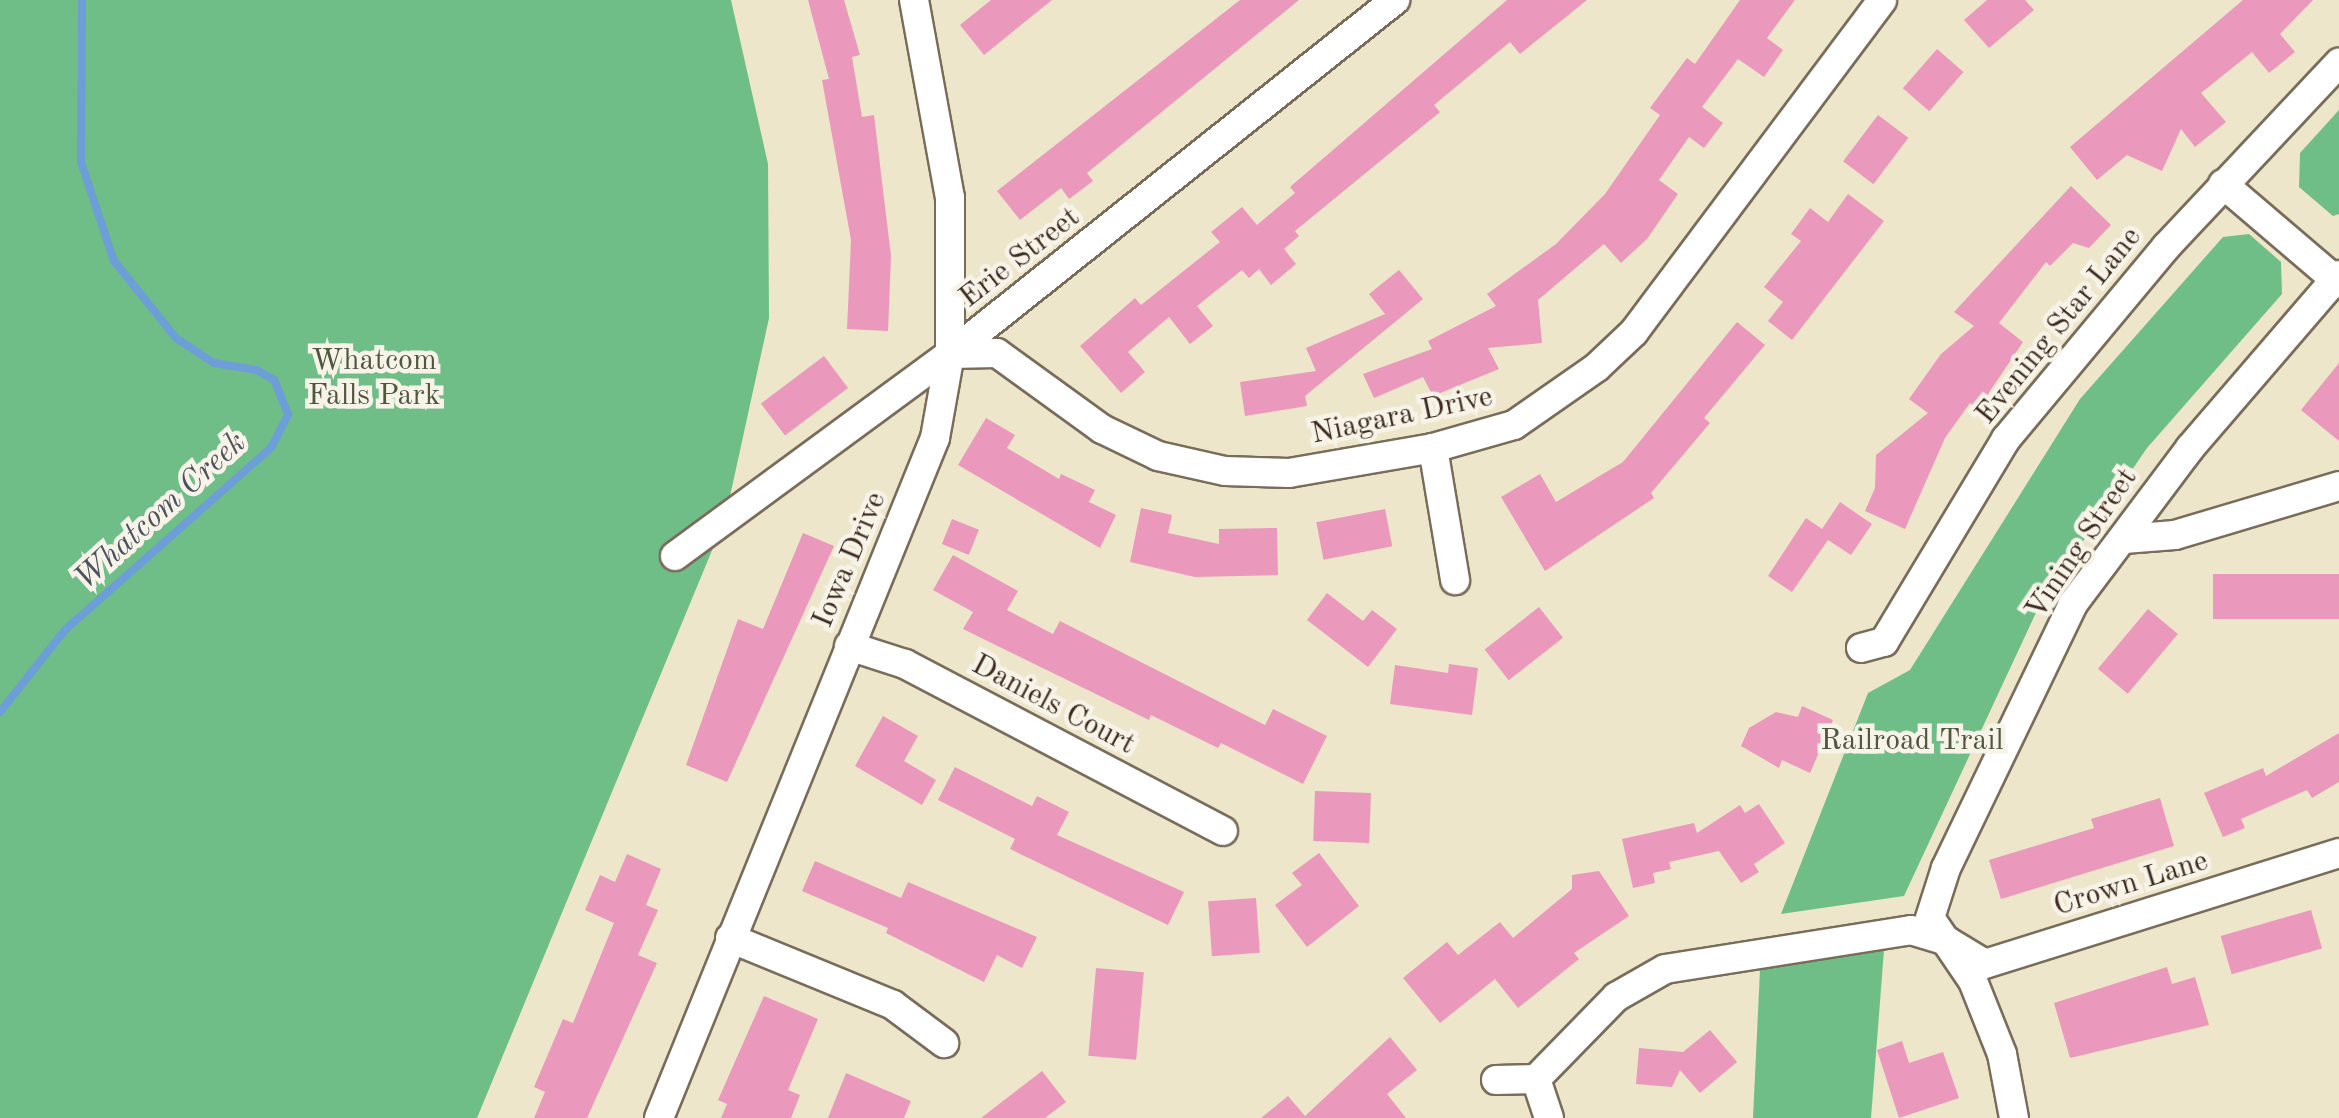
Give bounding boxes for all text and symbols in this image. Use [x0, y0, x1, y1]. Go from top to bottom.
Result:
street label: Erie Street [953, 200, 1087, 316]
street label: Evening Star Lane [1968, 220, 2150, 432]
park label: Whatcom Falls Park [308, 343, 440, 414]
street label: Niagara Drive [1308, 379, 1496, 453]
water label: Whatcom Creek [67, 425, 255, 599]
street label: Vining Street [2018, 462, 2146, 626]
street label: Iowa Drive [805, 487, 895, 633]
street label: Daniels Court [965, 647, 1141, 763]
park label: Railroad Trail [1820, 723, 2004, 759]
street label: Crown Lane [2049, 843, 2213, 925]

